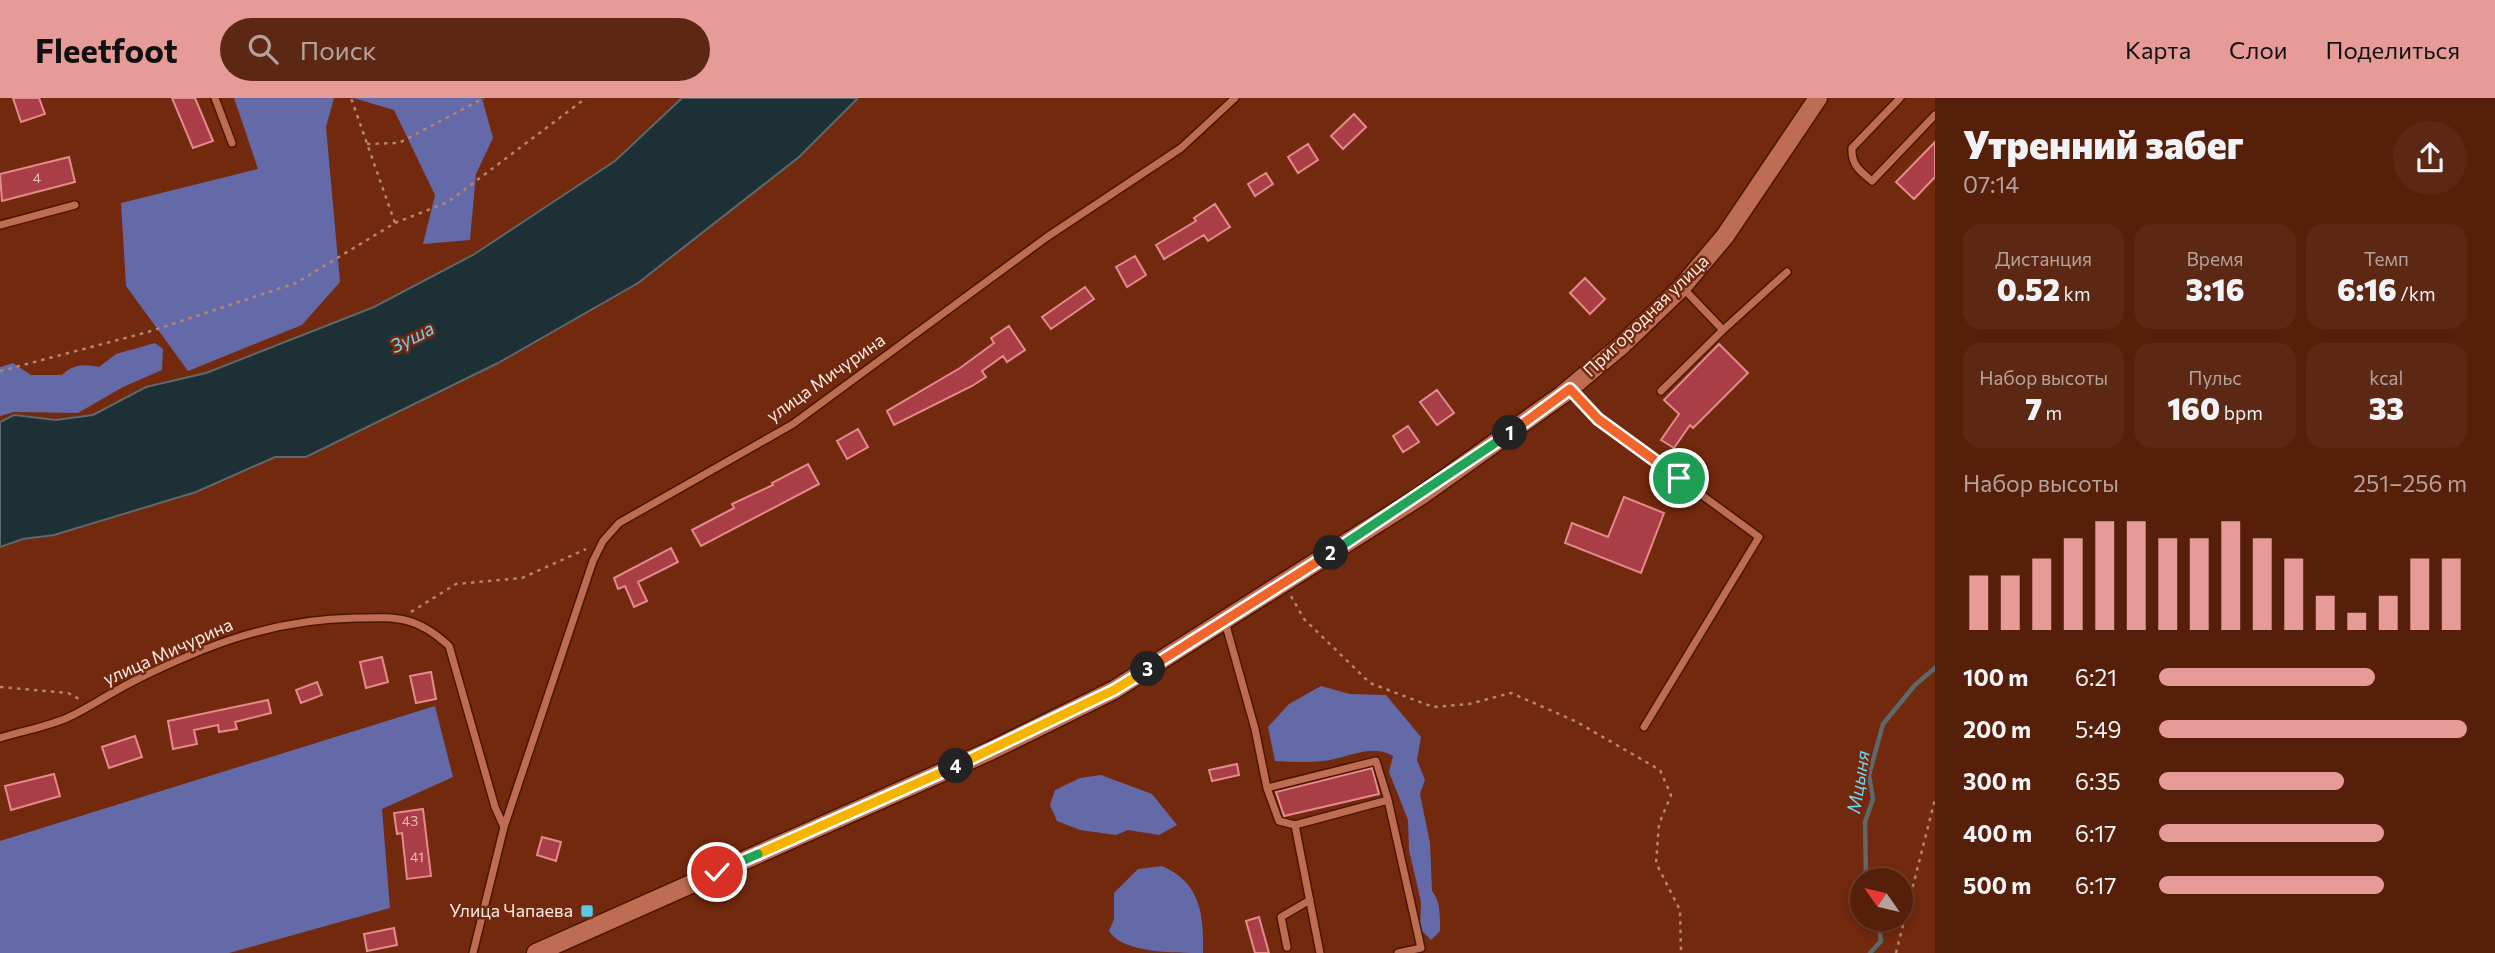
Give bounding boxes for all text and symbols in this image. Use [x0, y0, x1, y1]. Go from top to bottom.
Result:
search box [220, 18, 710, 81]
text: Fleetfoot [35, 29, 178, 70]
icon: search [244, 30, 282, 68]
text: Поиск [300, 34, 376, 65]
text: Карта [2125, 35, 2191, 64]
text: Слои [2229, 35, 2287, 64]
text: Поделиться [2325, 35, 2460, 64]
text: Утренний забег [1963, 120, 2244, 167]
button: share [2393, 121, 2467, 195]
house number: 4 [33, 169, 42, 186]
text: 07:14 [1963, 170, 2019, 198]
text: Дистанция [1995, 247, 2092, 270]
text: Время [2187, 247, 2243, 270]
text: Темп [2364, 247, 2409, 270]
street label: Пригородная улица [1578, 250, 1713, 381]
text: 0.52 [1997, 270, 2060, 307]
text: 3:16 [2186, 270, 2244, 307]
text: 6:16 [2337, 270, 2397, 307]
text: km [2060, 282, 2091, 305]
text: /km [2397, 282, 2436, 305]
water label: Зуша [386, 316, 438, 357]
street label: улица Мичурина [762, 328, 889, 426]
text: Набор высоты [1979, 366, 2108, 389]
text: Пульс [2188, 366, 2242, 389]
text: kcal [2369, 366, 2403, 389]
text: 7 [2025, 389, 2042, 426]
text: 160 [2167, 389, 2220, 426]
text: 33 [2369, 389, 2404, 426]
text: m [2042, 401, 2062, 424]
text: bpm [2220, 401, 2263, 424]
pin: 1 [1492, 416, 1528, 450]
text: 1 [1505, 421, 1514, 444]
pin [1649, 448, 1709, 508]
icon: arrive [1660, 459, 1698, 497]
text: Набор высоты [1963, 469, 2119, 497]
text: 251–256 m [2353, 469, 2467, 497]
pin: 2 [1314, 536, 1348, 570]
text: 2 [1325, 541, 1336, 564]
street label: улица Мичурина [99, 613, 236, 690]
pin: 3 [1130, 652, 1166, 686]
text: 3 [1142, 657, 1153, 680]
text: 100 m [1963, 663, 2028, 691]
text: 6:21 [2075, 663, 2117, 691]
text: 200 m [1963, 715, 2031, 743]
text: 5:49 [2075, 715, 2121, 743]
pin: 4 [939, 748, 974, 784]
water label: Мцыня [1841, 749, 1874, 815]
text: 4 [950, 754, 961, 777]
text: 300 m [1963, 767, 2031, 795]
text: 6:35 [2075, 767, 2121, 795]
house number: 43 [402, 812, 418, 829]
text: 400 m [1963, 819, 2032, 847]
text: 6:17 [2075, 819, 2116, 847]
pin [687, 842, 747, 902]
house number: 41 [410, 848, 424, 865]
icon: check [698, 853, 736, 891]
north arrow [1850, 868, 1913, 931]
map controls [1850, 868, 1913, 931]
text: 500 m [1963, 871, 2031, 899]
text: 6:17 [2075, 871, 2116, 899]
place label: Улица Чапаева [449, 899, 573, 921]
marker: Улица Чапаева [579, 903, 595, 919]

